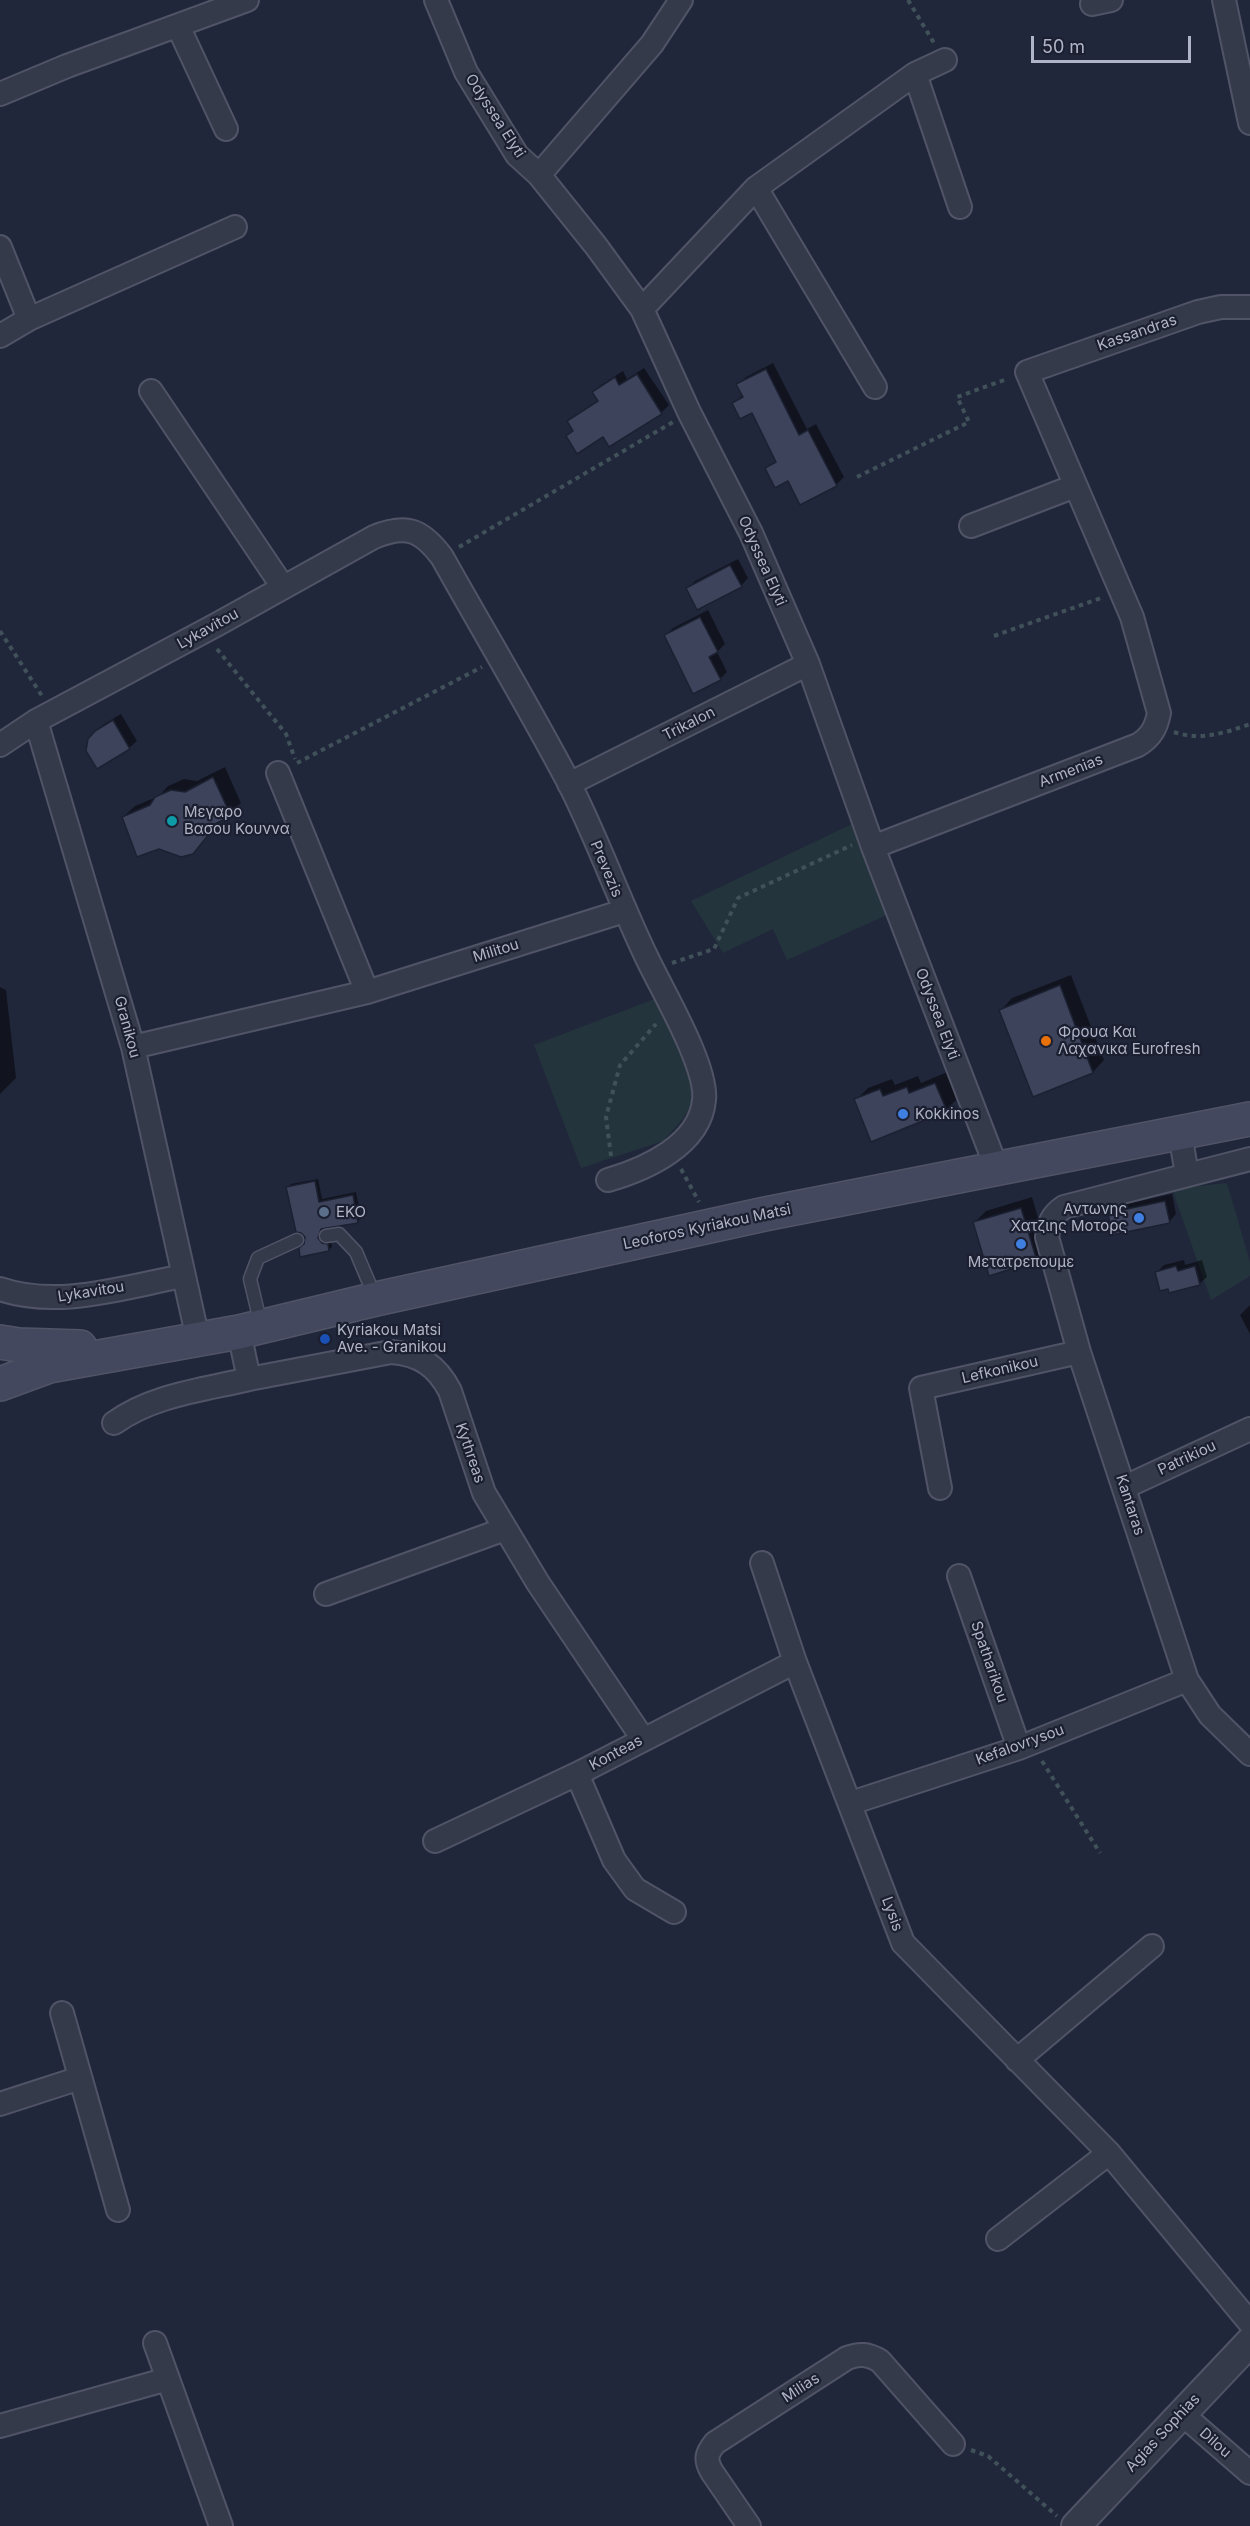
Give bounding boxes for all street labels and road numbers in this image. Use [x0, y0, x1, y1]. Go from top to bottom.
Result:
street label: Odyssea Elyti [461, 71, 529, 161]
street label: Kassandras [1095, 311, 1179, 355]
street label: Odyssea Elyti [734, 513, 790, 609]
street label: Lykavitou [174, 605, 242, 653]
street label: Trikalon [660, 703, 718, 745]
street label: Armenias [1037, 751, 1105, 791]
street label: Prevezis [586, 838, 626, 900]
street label: Militou [471, 936, 521, 966]
street label: Odyssea Elyti [911, 966, 963, 1062]
street label: Granikou [110, 994, 144, 1060]
street label: Leoforos Kyriakou Matsi [622, 1200, 792, 1254]
street label: Lykavitou [56, 1278, 126, 1306]
street label: Lefkonikou [960, 1352, 1040, 1388]
street label: Kythreas [451, 1421, 489, 1485]
street label: Patrikiou [1155, 1437, 1219, 1479]
street label: Kantaras [1112, 1472, 1148, 1538]
street label: Spatharikou [967, 1619, 1011, 1705]
street label: Kefalovrysou [973, 1721, 1067, 1769]
street label: Konteas [586, 1732, 646, 1774]
street label: Lysis [877, 1894, 907, 1934]
street label: Milias [779, 2369, 823, 2407]
street label: Agias Sophias [1122, 2390, 1204, 2476]
street label: Dilou [1196, 2424, 1234, 2462]

